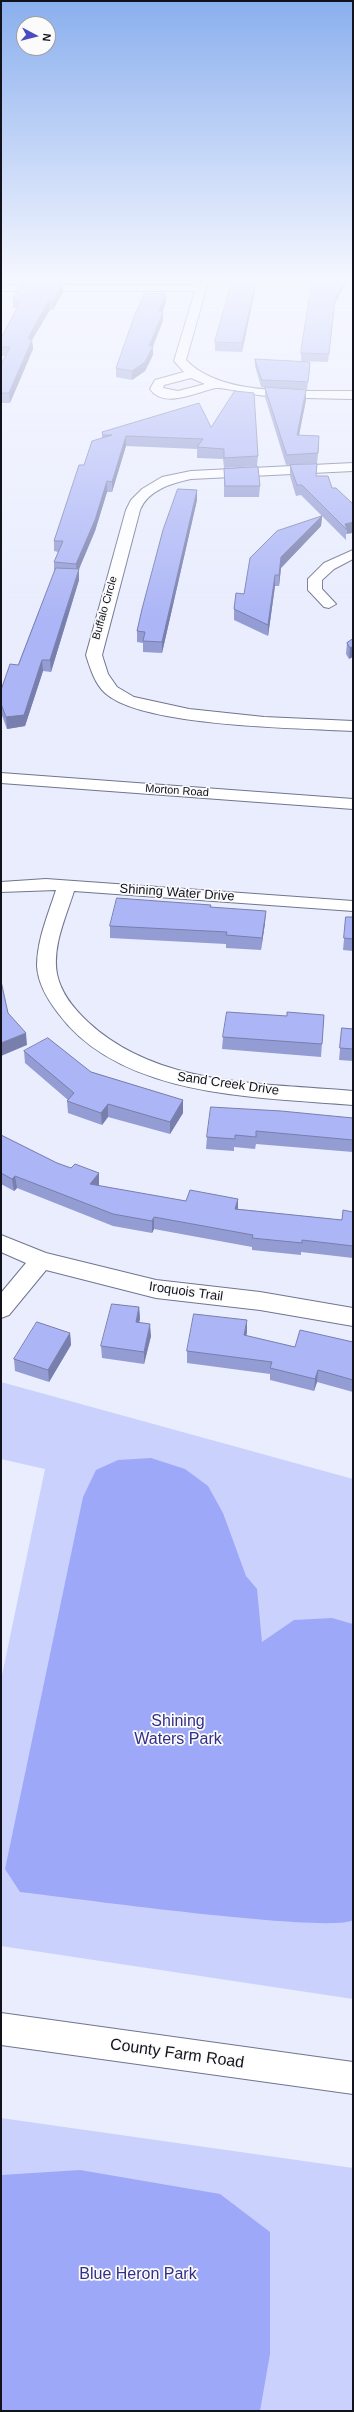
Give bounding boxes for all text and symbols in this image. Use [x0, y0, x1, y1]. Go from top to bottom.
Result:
north arrow [16, 16, 56, 56]
text: N [40, 33, 53, 42]
street label: Buffalo Circle [90, 575, 120, 641]
street label: Morton Road [145, 782, 209, 800]
street label: Shining Water Drive [119, 881, 235, 905]
street label: Sand Creek Drive [176, 1069, 280, 1099]
street label: Iroquois Trail [148, 1279, 224, 1305]
park label: Shining Waters Park [134, 1712, 222, 1750]
street label: County Farm Road [109, 2035, 245, 2073]
park label: Blue Heron Park [79, 2265, 197, 2285]

